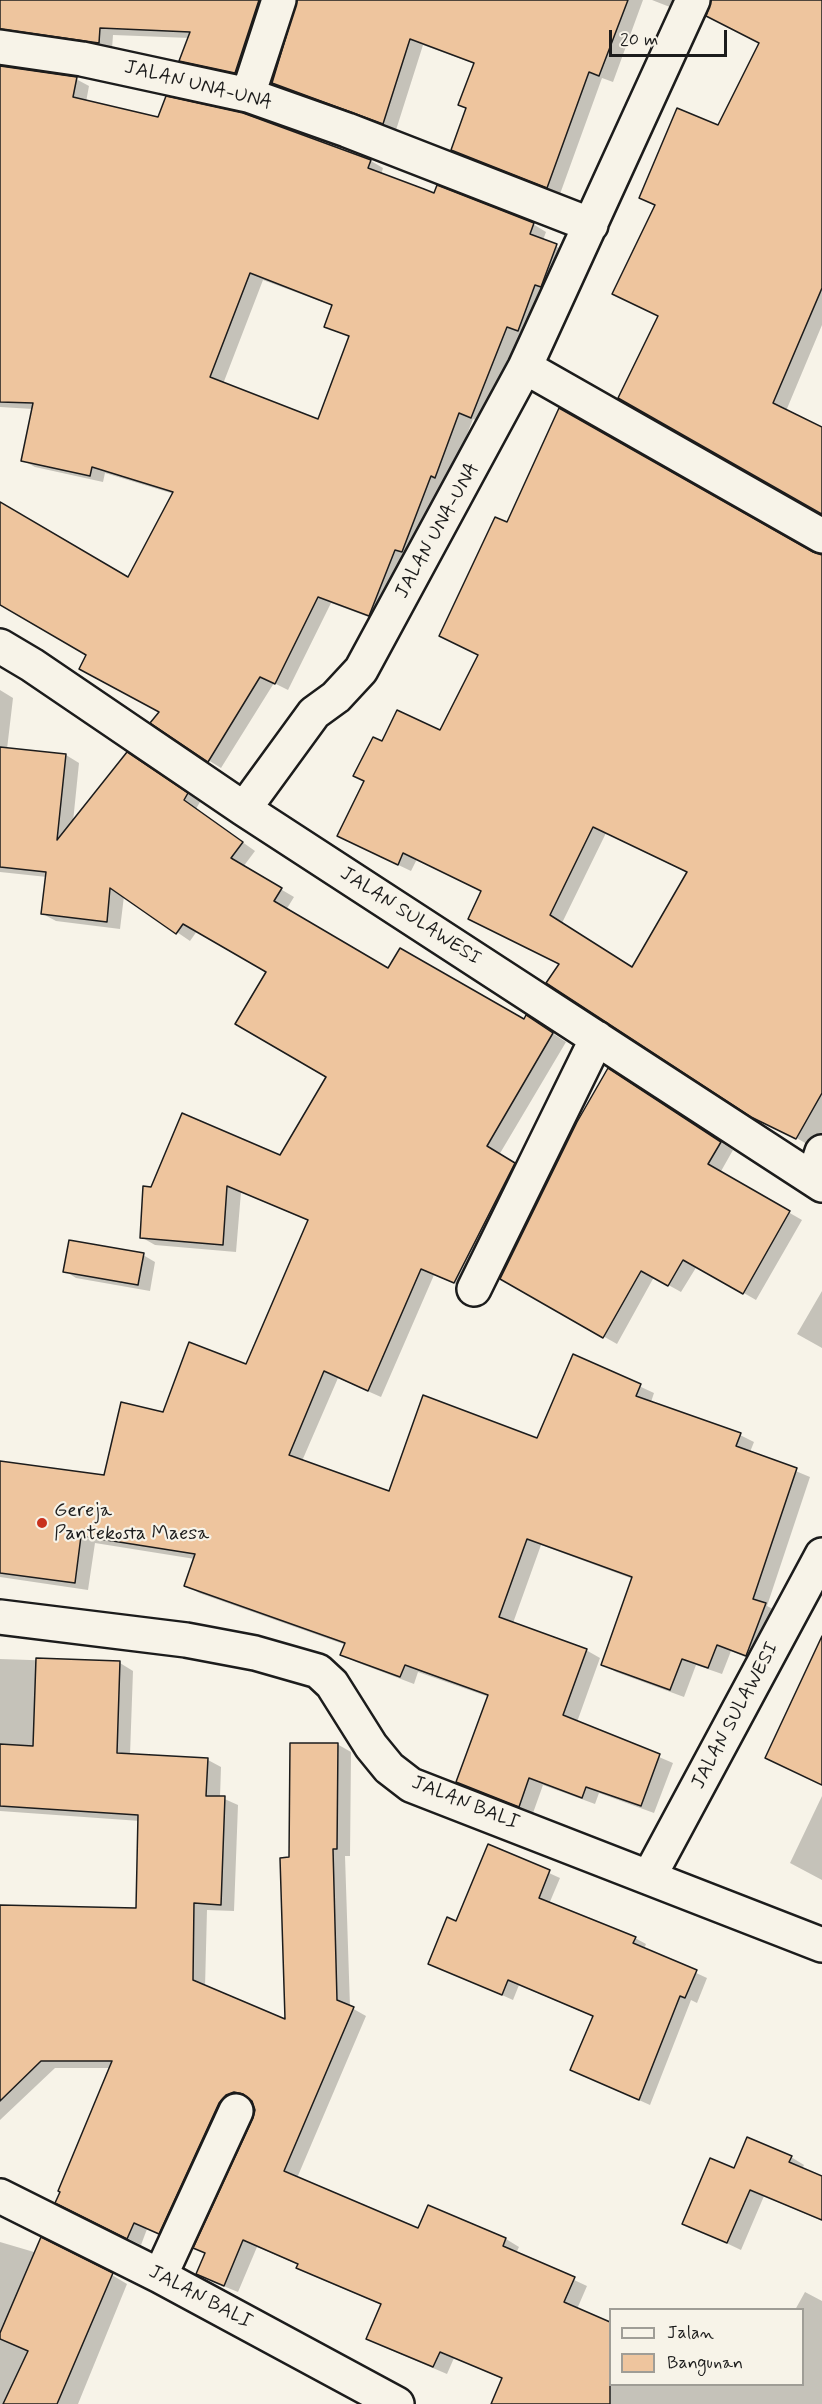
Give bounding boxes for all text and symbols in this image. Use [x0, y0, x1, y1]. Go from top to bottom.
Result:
scale bar [612, 18, 730, 56]
text: 20 m [620, 28, 658, 52]
street label: JALAN UNA-UNA [121, 56, 275, 116]
street label: JALAN UNA-UNA [391, 459, 485, 603]
street label: JALAN SULAWESI [335, 862, 485, 972]
place label: Gereja Pantekosta Maesa [54, 1500, 209, 1547]
marker: Gereja Pantekosta Maesa [35, 1516, 49, 1530]
street label: JALAN SULAWESI [687, 1638, 785, 1794]
street label: JALAN BALI [408, 1772, 522, 1836]
street label: JALAN BALI [144, 2261, 256, 2335]
legend [609, 2308, 804, 2386]
text: Jalan [667, 2321, 714, 2345]
text: Bangunan [667, 2351, 743, 2375]

